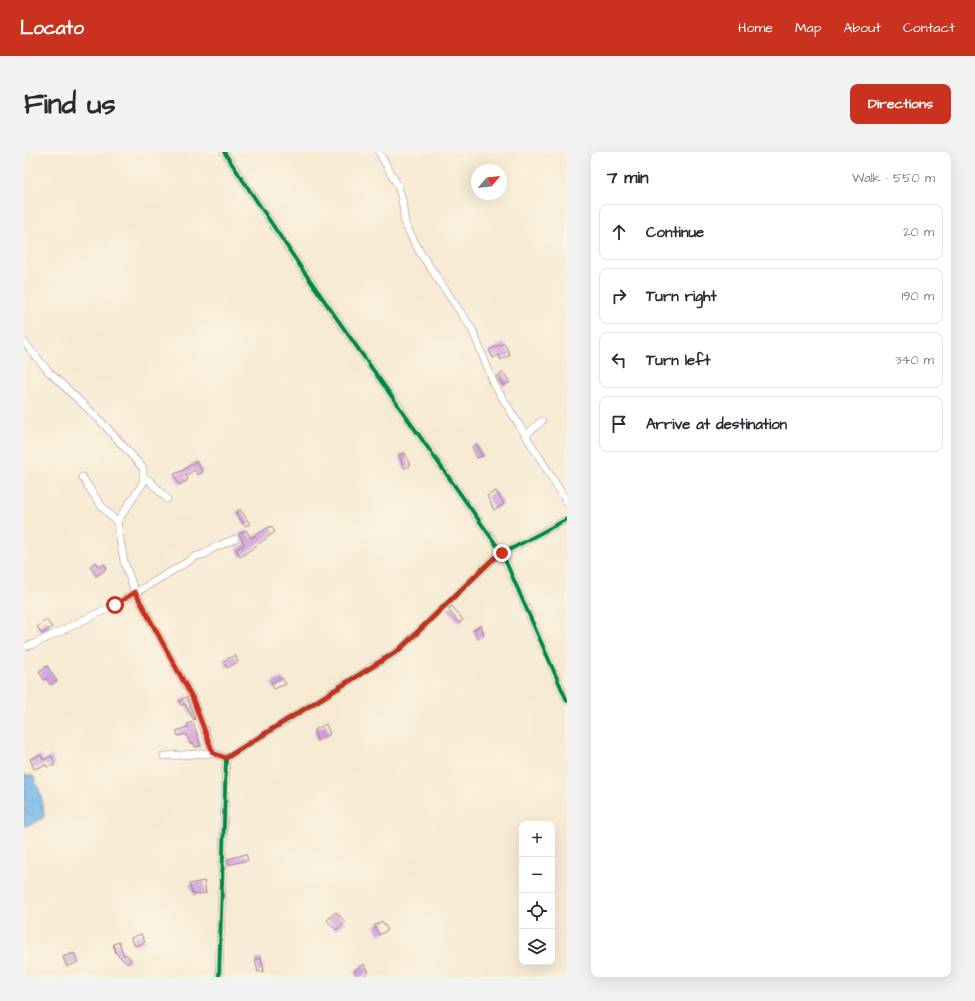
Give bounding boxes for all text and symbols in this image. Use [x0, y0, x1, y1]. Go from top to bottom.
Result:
text: Locato [20, 15, 84, 42]
text: Home [738, 18, 773, 38]
text: Map [795, 18, 821, 38]
text: About [843, 18, 881, 38]
text: Contact [903, 18, 955, 38]
button: Directions [850, 84, 951, 124]
text: Find us [24, 85, 115, 124]
north arrow [471, 164, 507, 200]
text: 7 min [607, 166, 649, 190]
text: Walk · 550 m [852, 169, 935, 187]
icon: ahead [608, 221, 630, 243]
text: Continue [646, 222, 704, 243]
text: 20 m [903, 223, 934, 241]
icon: right [608, 285, 630, 307]
text: Turn right [646, 286, 717, 307]
text: 190 m [901, 287, 934, 305]
icon: left [608, 349, 630, 371]
text: Turn left [646, 350, 710, 371]
text: 340 m [895, 351, 934, 369]
icon: arrive [608, 413, 630, 435]
text: Arrive at destination [646, 414, 787, 435]
route end [493, 544, 511, 562]
route start [106, 596, 124, 614]
map controls [519, 821, 555, 965]
button: + [519, 821, 555, 857]
button: − [519, 857, 555, 893]
button: locate [519, 893, 555, 929]
button: layers [519, 929, 555, 965]

